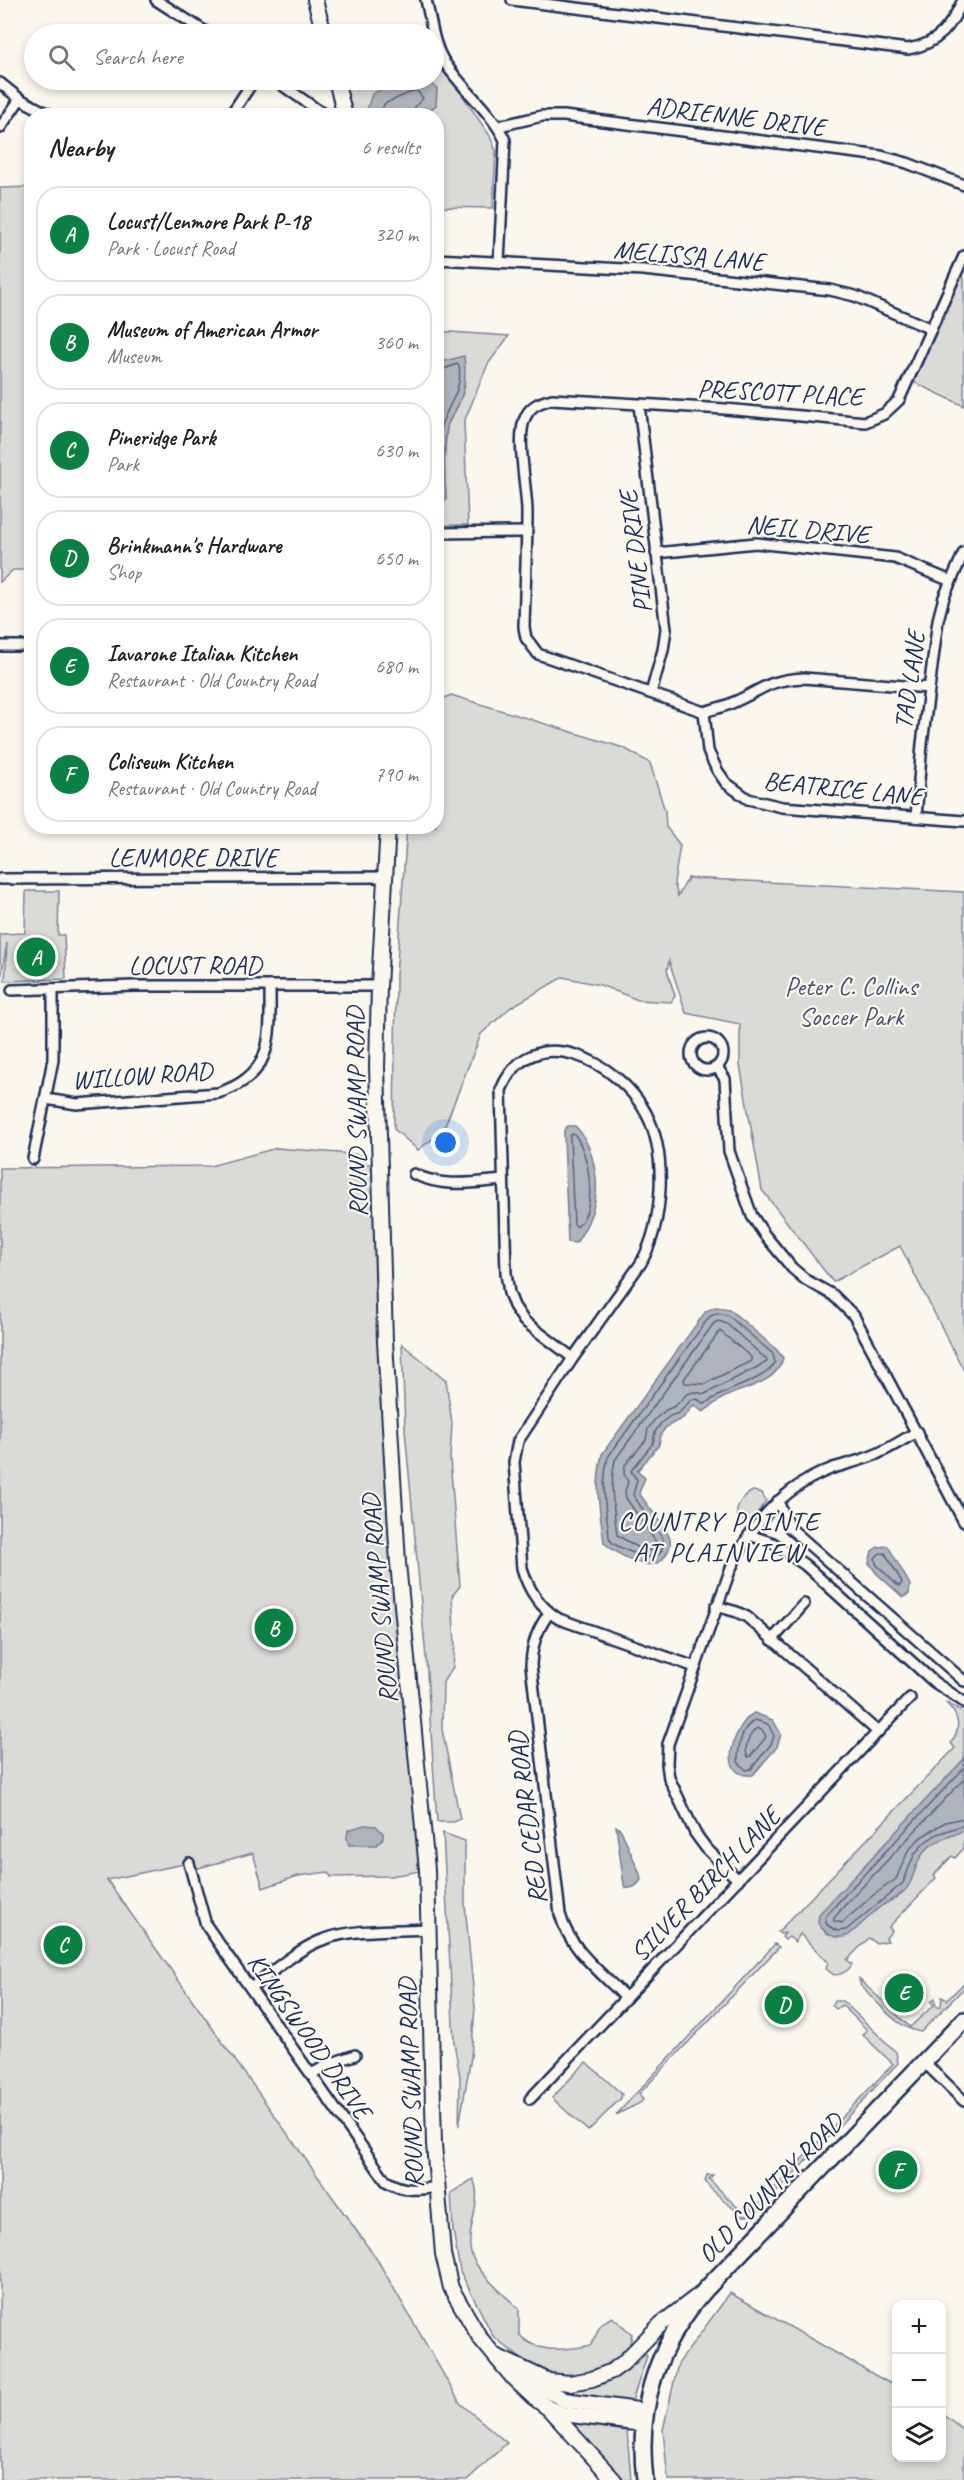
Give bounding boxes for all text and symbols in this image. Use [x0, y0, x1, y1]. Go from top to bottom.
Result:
search box [24, 24, 444, 90]
icon: search [45, 41, 78, 74]
text: Search here [93, 43, 183, 71]
street label: ADRIENNE DRIVE [645, 89, 831, 144]
text: Nearby [48, 131, 113, 164]
text: 6 results [361, 135, 420, 160]
text: Locust/Lenmore Park P-18 [107, 208, 310, 236]
text: A [64, 222, 75, 247]
text: 320 m [375, 222, 418, 247]
street label: MELISSA LANE [612, 232, 769, 279]
text: Park · Locust Road [107, 236, 235, 261]
text: Museum of American Armor [107, 316, 317, 344]
text: B [64, 330, 75, 355]
text: 360 m [375, 330, 418, 355]
text: Museum [107, 344, 162, 369]
street label: PRESCOTT PLACE [697, 372, 867, 413]
text: Pineridge Park [107, 424, 215, 452]
text: C [65, 438, 74, 463]
text: 630 m [375, 438, 418, 463]
text: Park [107, 452, 139, 477]
street label: PINE DRIVE [611, 486, 659, 615]
street label: NEIL DRIVE [745, 508, 874, 552]
text: Brinkmann's Hardware [107, 532, 281, 560]
text: D [64, 546, 75, 571]
text: 650 m [375, 546, 418, 571]
text: Shop [107, 560, 141, 585]
street label: TAD LANE [886, 625, 933, 731]
text: Iavarone Italian Kitchen [107, 640, 297, 668]
text: E [64, 654, 75, 679]
text: 680 m [375, 654, 418, 679]
text: Restaurant · Old Country Road [107, 668, 316, 693]
text: Coliseum Kitchen [107, 748, 233, 776]
text: F [65, 762, 74, 787]
text: 790 m [375, 762, 418, 787]
street label: BEATRICE LANE [762, 764, 928, 814]
text: Restaurant · Old Country Road [107, 776, 316, 801]
street label: LENMORE DRIVE [109, 841, 281, 874]
pin: A [16, 934, 56, 980]
street label: LOCUST ROAD [129, 949, 264, 982]
park label: Peter C. Collins Soccer Park [785, 970, 919, 1033]
street label: ROUND SWAMP ROAD [338, 1004, 375, 1217]
street label: WILLOW ROAD [71, 1054, 216, 1097]
your location [431, 1128, 460, 1157]
street label: ROUND SWAMP ROAD [354, 1490, 405, 1705]
district label: COUNTRY POINTE AT PLAINVIEW [618, 1504, 822, 1569]
pin: B [254, 1606, 294, 1650]
street label: RED CEDAR ROAD [500, 1728, 554, 1906]
street label: SILVER BIRCH LANE [623, 1797, 790, 1969]
pin: C [44, 1922, 82, 1968]
street label: KINGSWOOD DRIVE [240, 1947, 381, 2129]
pin: E [884, 1970, 924, 2016]
street label: ROUND SWAMP ROAD [390, 1974, 431, 2189]
pin: D [764, 1982, 804, 2028]
street label: OLD COUNTRY ROAD [690, 2104, 852, 2270]
pin: F [878, 2148, 918, 2192]
map controls [892, 2300, 946, 2462]
button: + [892, 2300, 946, 2354]
button: − [892, 2354, 946, 2408]
button: layers [892, 2408, 946, 2462]

